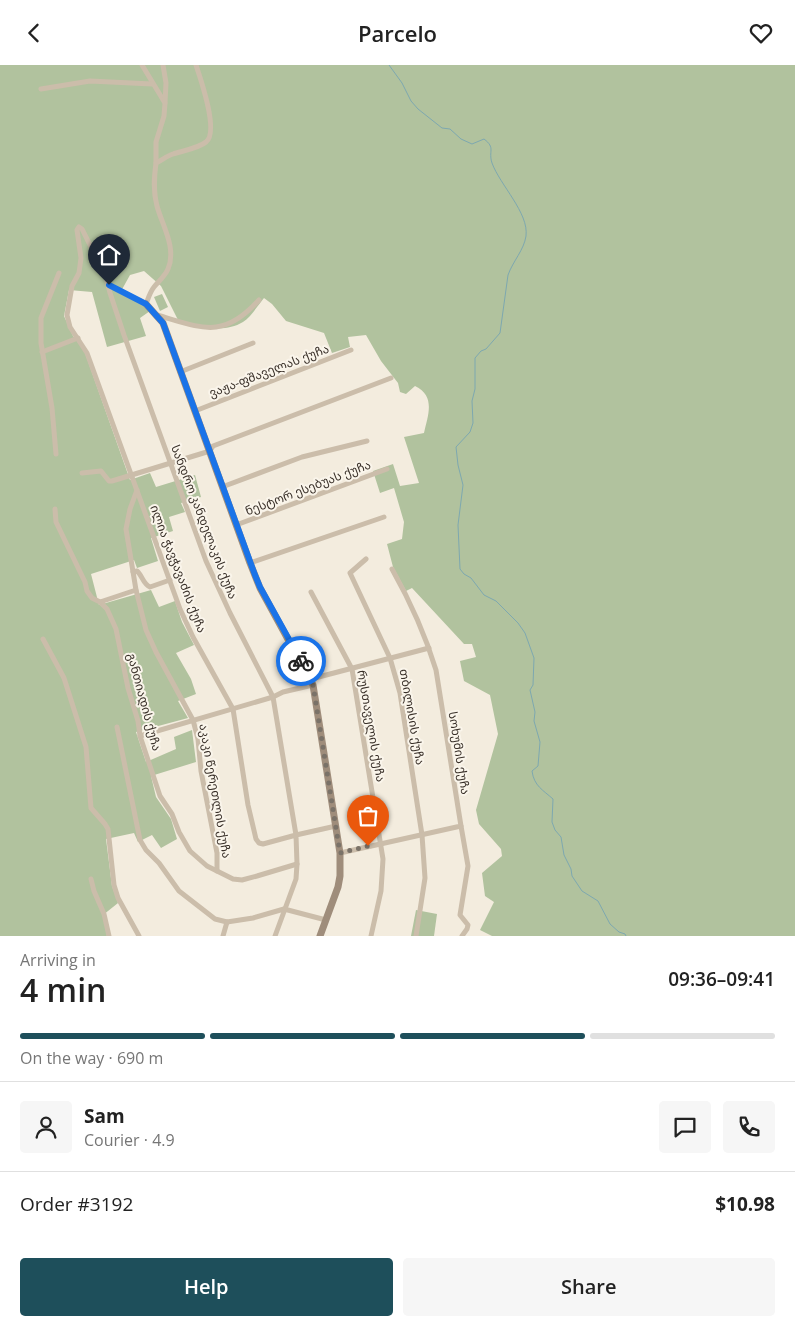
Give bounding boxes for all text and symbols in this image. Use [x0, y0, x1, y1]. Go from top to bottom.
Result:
text: Parcelo [358, 18, 437, 48]
icon: back [20, 19, 48, 47]
icon: heart [747, 19, 775, 47]
pin [88, 234, 130, 285]
icon: home [95, 241, 123, 269]
street label: ვაჟა-ფშაველას ქუჩა [206, 340, 331, 401]
street label: სანდრო კანდელაკის ქუჩა [167, 442, 242, 601]
street label: ნესტორ ესებუას ქუჩა [243, 456, 373, 519]
street label: ილია ჭავჭავაძის ქუჩა [146, 502, 211, 635]
courier [276, 636, 326, 686]
icon: bike [287, 647, 315, 675]
street label: განთიადის ქუჩა [123, 651, 166, 753]
street label: თბილისის ქუჩა [396, 668, 429, 766]
street label: რუსთაველის ქუჩა [353, 669, 390, 783]
street label: სოხუმის ქუჩა [445, 710, 474, 796]
street label: აკაკი წერეთლის ქუჩა [195, 722, 236, 860]
pin [347, 795, 389, 846]
icon: bag [354, 802, 382, 830]
text: Arriving in [20, 949, 96, 971]
text: 09:36–09:41 [668, 966, 775, 992]
text: 4 min [20, 968, 106, 1011]
text: On the way · 690 m [20, 1047, 163, 1069]
button: person [20, 1101, 72, 1153]
button: chat [659, 1101, 711, 1153]
button: phone [723, 1101, 775, 1153]
text: Sam [84, 1103, 125, 1129]
text: Courier · 4.9 [84, 1129, 175, 1151]
text: Order #3192 [20, 1191, 133, 1217]
text: $10.98 [715, 1191, 775, 1217]
button: Help [20, 1258, 393, 1316]
button: Share [403, 1258, 775, 1316]

